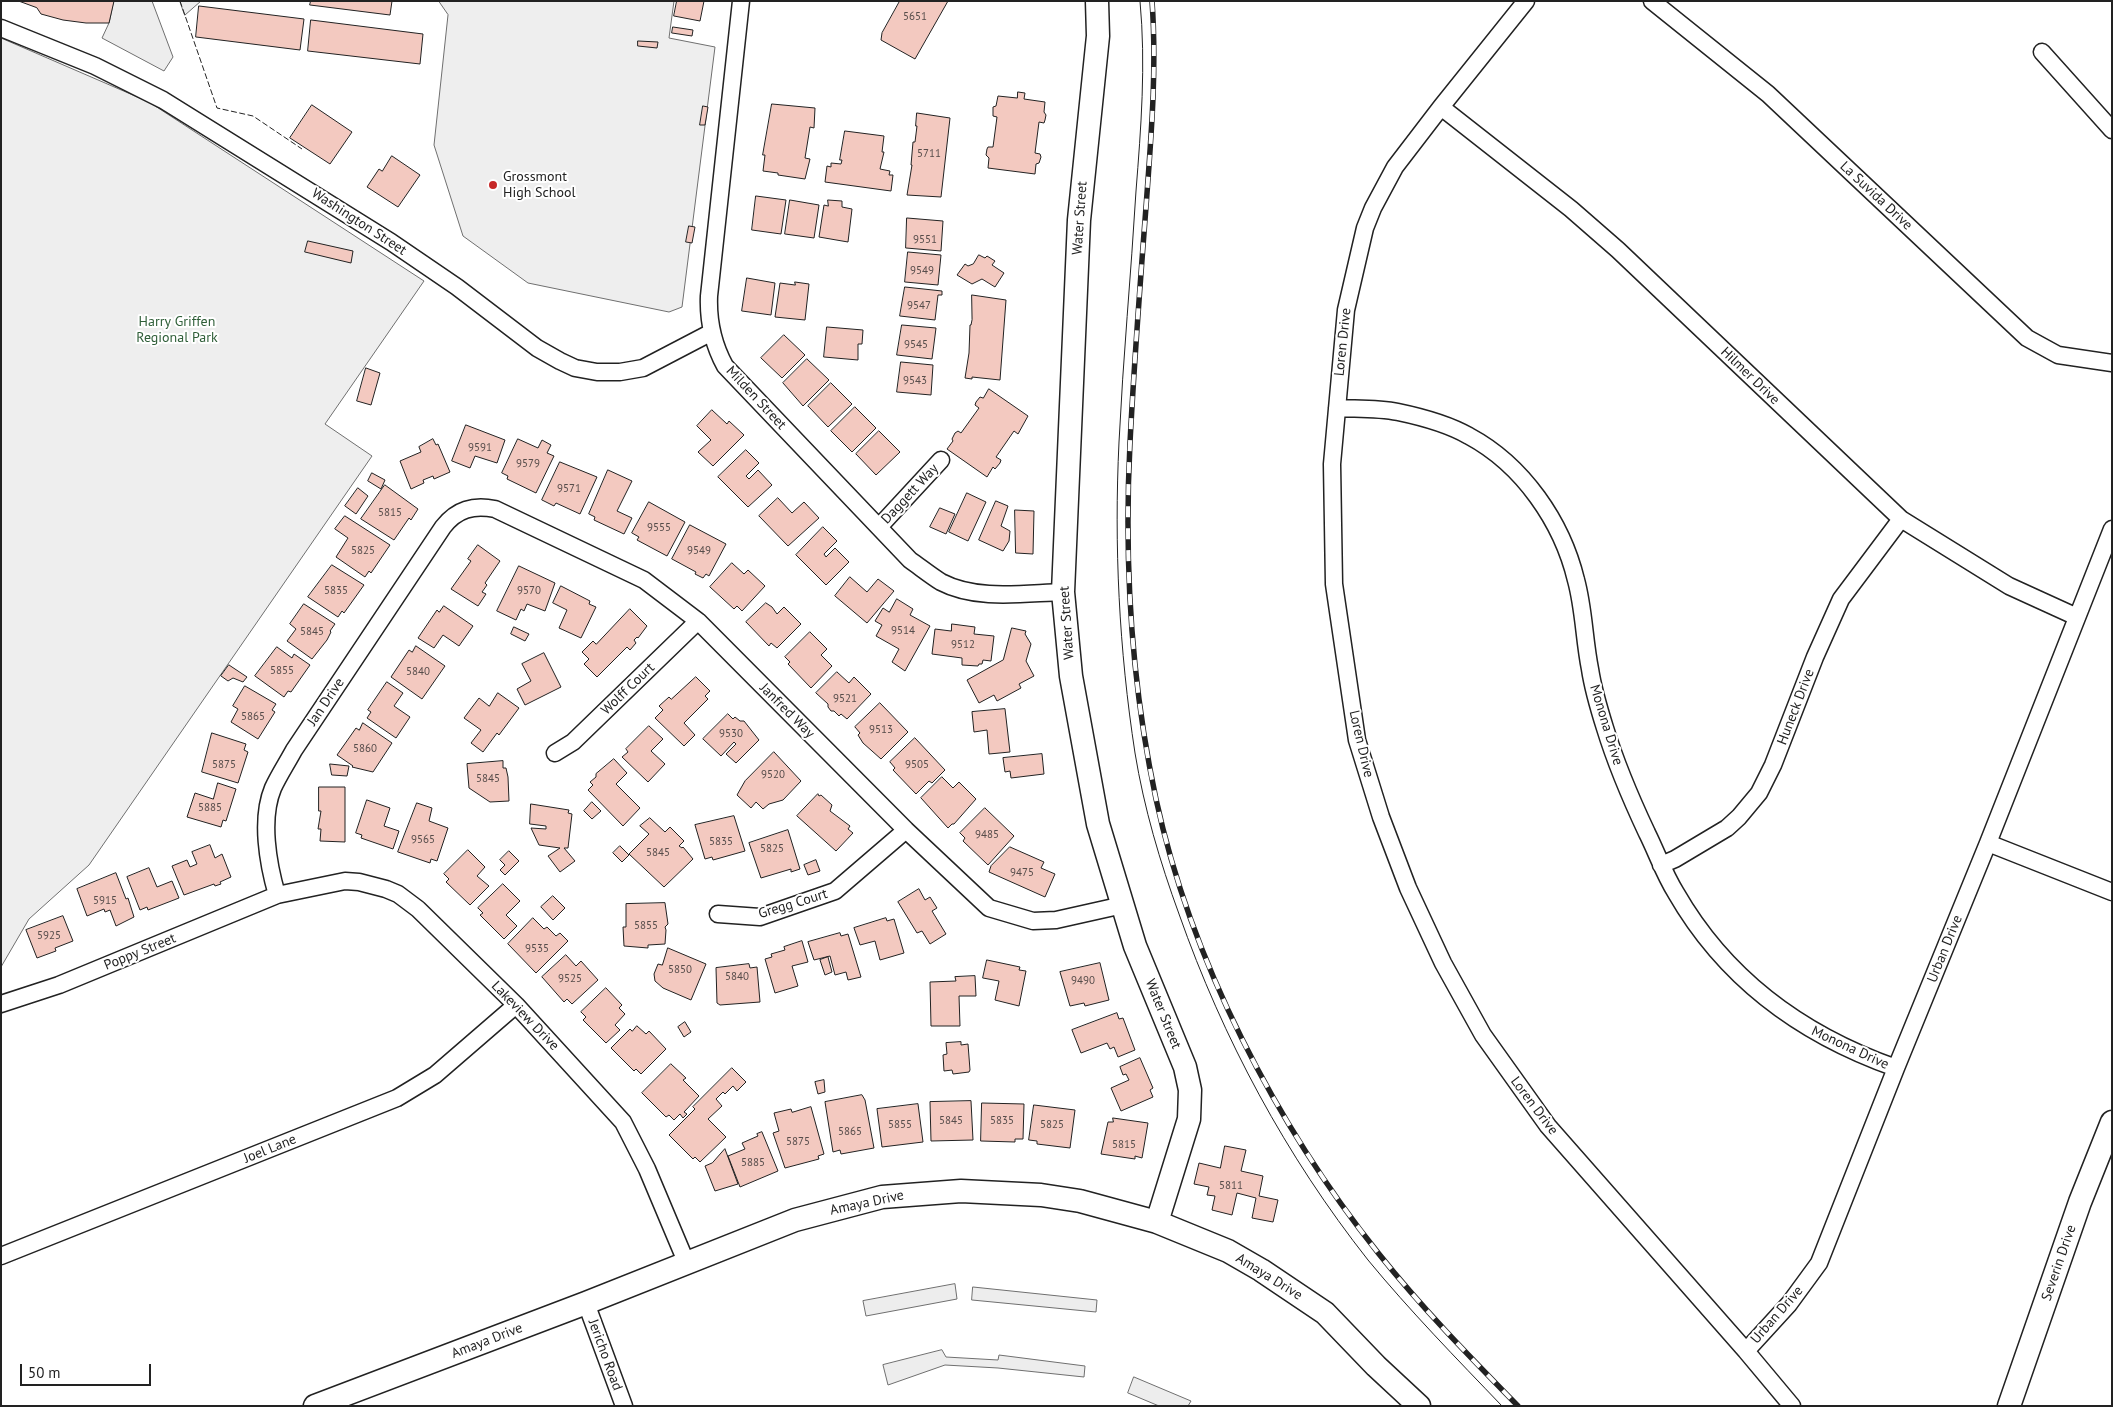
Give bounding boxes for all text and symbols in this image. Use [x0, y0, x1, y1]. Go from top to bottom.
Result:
house number: 5651 [903, 10, 927, 24]
house number: 5711 [917, 147, 941, 161]
street label: La Suvida Drive [1836, 158, 1916, 234]
place label: Grossmont High School [503, 169, 576, 202]
marker: Grossmont High School [487, 179, 499, 191]
street label: Water Street [1069, 181, 1091, 255]
street label: Washington Street [308, 185, 410, 259]
house number: 9551 [913, 233, 937, 247]
house number: 9549 [910, 264, 934, 278]
house number: 9547 [907, 299, 931, 313]
street label: Loren Drive [1331, 307, 1355, 377]
park label: Harry Griffen Regional Park [136, 314, 218, 347]
house number: 9545 [904, 338, 928, 352]
street label: Hilmer Drive [1717, 344, 1783, 408]
street label: Milden Street [722, 363, 790, 433]
house number: 9543 [903, 374, 927, 388]
house number: 9591 [468, 441, 492, 455]
house number: 9579 [516, 457, 540, 471]
street label: Daggett Way [878, 460, 942, 528]
house number: 9571 [557, 482, 581, 496]
house number: 5815 [378, 506, 402, 520]
house number: 9555 [647, 521, 671, 535]
house number: 5825 [351, 544, 375, 558]
house number: 9549 [687, 544, 711, 558]
house number: 5835 [324, 584, 348, 598]
house number: 9570 [517, 584, 541, 598]
street label: Water Street [1056, 586, 1078, 660]
house number: 9514 [891, 624, 915, 638]
house number: 5845 [300, 625, 324, 639]
house number: 9512 [951, 638, 975, 652]
street label: Wolff Court [598, 659, 658, 719]
house number: 5855 [270, 664, 294, 678]
house number: 5840 [406, 665, 430, 679]
street label: Huneck Drive [1774, 667, 1818, 747]
street label: Jan Drive [304, 675, 348, 729]
street label: Janfred Way [756, 680, 818, 742]
street label: Monona Drive [1586, 683, 1626, 767]
house number: 9521 [833, 692, 857, 706]
street label: Loren Drive [1345, 709, 1377, 779]
house number: 5865 [241, 710, 265, 724]
house number: 9513 [869, 723, 893, 737]
house number: 9530 [719, 727, 743, 741]
house number: 5860 [353, 742, 377, 756]
house number: 5875 [212, 758, 236, 772]
house number: 9505 [905, 758, 929, 772]
house number: 9520 [761, 768, 785, 782]
house number: 5845 [476, 772, 500, 786]
house number: 5885 [198, 801, 222, 815]
house number: 9485 [975, 828, 999, 842]
house number: 9565 [411, 833, 435, 847]
house number: 5835 [709, 835, 733, 849]
house number: 5825 [760, 842, 784, 856]
house number: 5845 [646, 846, 670, 860]
house number: 9475 [1010, 866, 1034, 880]
street label: Gregg Court [756, 886, 830, 922]
house number: 5915 [93, 894, 117, 908]
street label: Urban Drive [1924, 913, 1966, 985]
house number: 5855 [634, 919, 658, 933]
house number: 5925 [37, 929, 61, 943]
street label: Poppy Street [102, 930, 178, 974]
house number: 9535 [525, 942, 549, 956]
house number: 5850 [668, 963, 692, 977]
house number: 5840 [725, 970, 749, 984]
house number: 9525 [558, 972, 582, 986]
house number: 9490 [1071, 974, 1095, 988]
street label: Water Street [1141, 977, 1185, 1051]
street label: Lakeview Drive [488, 978, 562, 1054]
street label: Monona Drive [1809, 1023, 1891, 1073]
street label: Loren Drive [1507, 1074, 1561, 1138]
house number: 5845 [939, 1114, 963, 1128]
house number: 5835 [990, 1114, 1014, 1128]
house number: 5855 [888, 1118, 912, 1132]
house number: 5825 [1040, 1118, 1064, 1132]
house number: 5865 [838, 1125, 862, 1139]
street label: Joel Lane [241, 1131, 299, 1167]
house number: 5875 [786, 1135, 810, 1149]
house number: 5815 [1112, 1138, 1136, 1152]
house number: 5885 [741, 1156, 765, 1170]
house number: 5811 [1219, 1179, 1243, 1193]
street label: Amaya Drive [829, 1187, 905, 1219]
street label: Severin Drive [2038, 1223, 2080, 1303]
street label: Amaya Drive [1233, 1250, 1305, 1304]
street label: Urban Drive [1747, 1283, 1807, 1347]
street label: Jericho Road [584, 1317, 626, 1393]
street label: Amaya Drive [449, 1320, 525, 1362]
scale bar [22, 1354, 154, 1386]
text: 50 m [28, 1363, 61, 1382]

